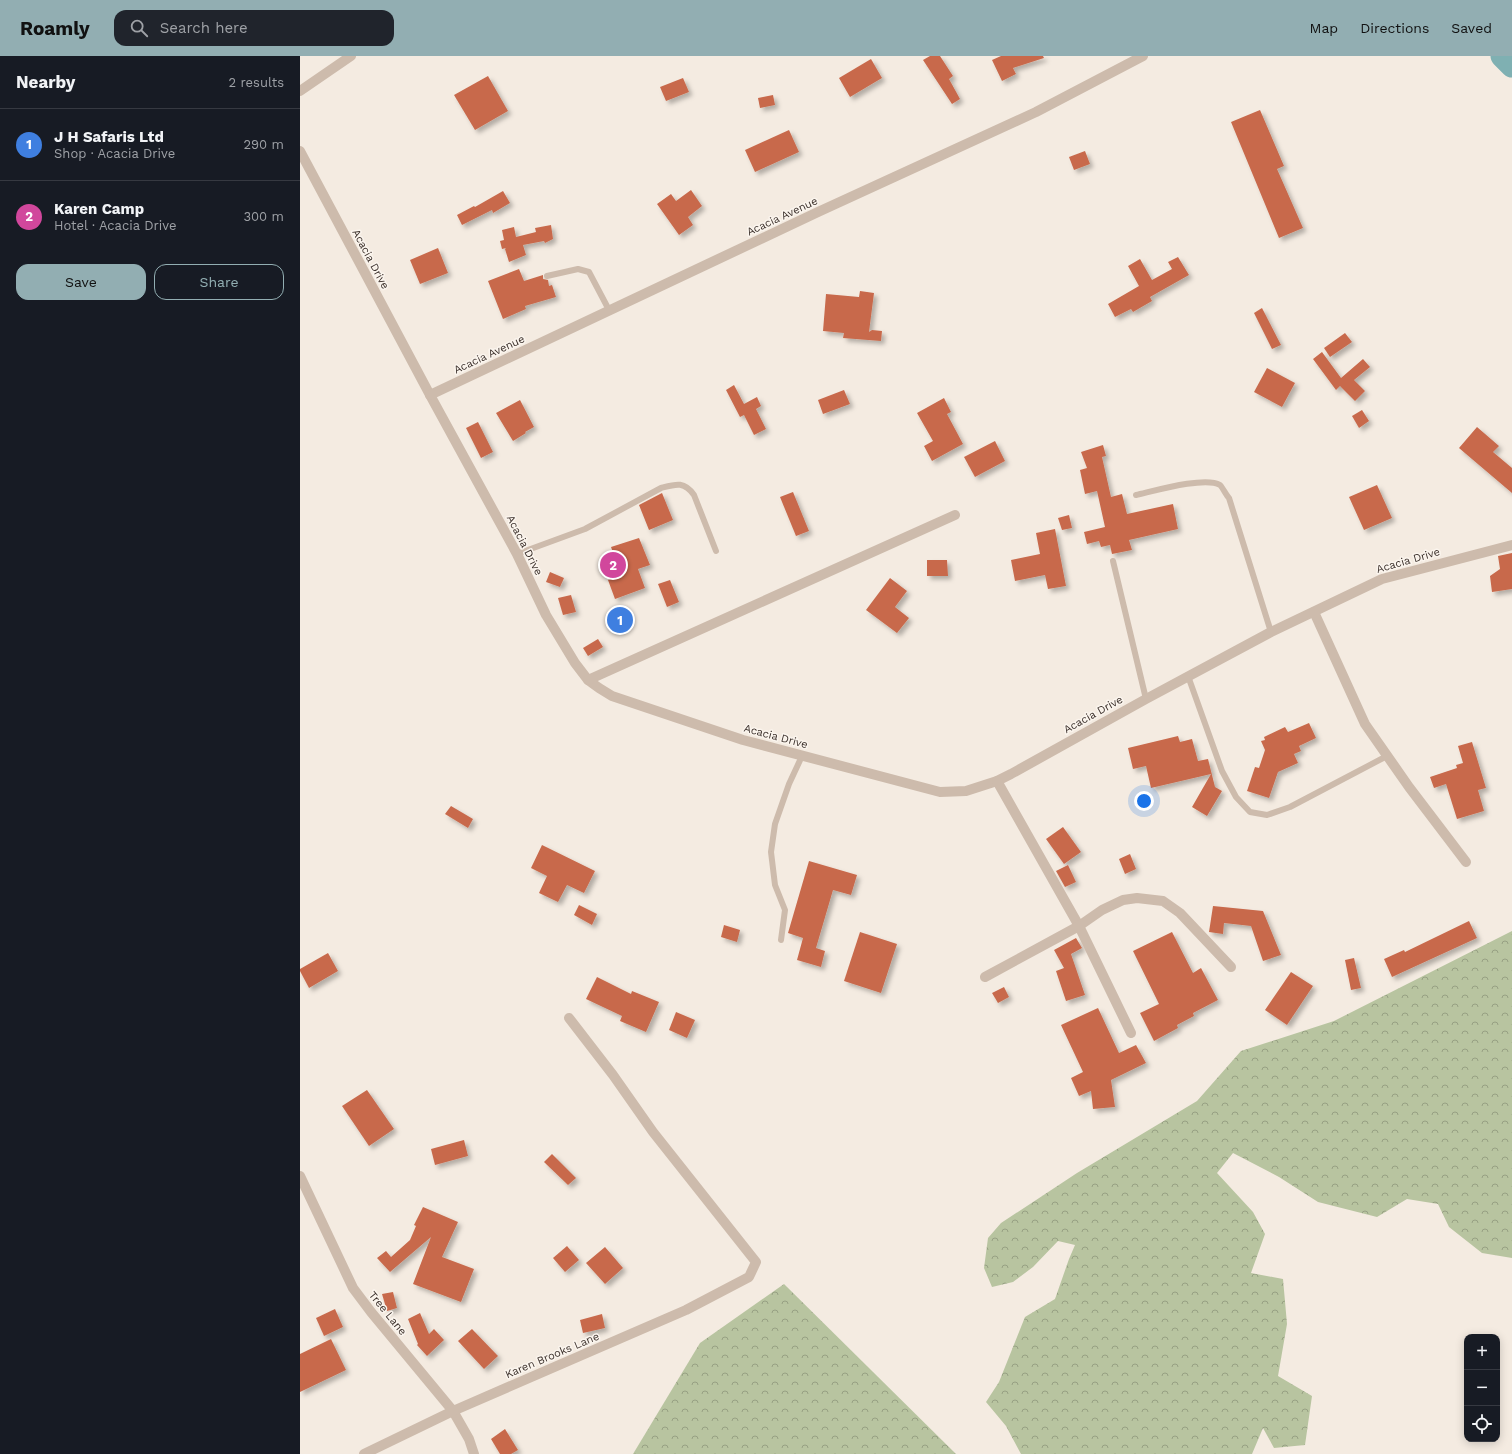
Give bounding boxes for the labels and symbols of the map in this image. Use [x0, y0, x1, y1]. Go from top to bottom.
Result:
street label: Acacia Avenue [745, 194, 820, 239]
street label: Acacia Drive [349, 227, 392, 291]
street label: Acacia Avenue [452, 332, 527, 377]
street label: Acacia Drive [504, 513, 545, 577]
street label: Acacia Drive [1375, 545, 1442, 576]
pin: 2 [600, 550, 626, 580]
pin: 1 [607, 605, 633, 635]
street label: Acacia Drive [1061, 693, 1125, 736]
street label: Acacia Drive [742, 722, 809, 751]
your location [1134, 791, 1154, 811]
street label: Tree Lane [366, 1289, 409, 1338]
street label: Karen Brooks Lane [503, 1330, 601, 1381]

